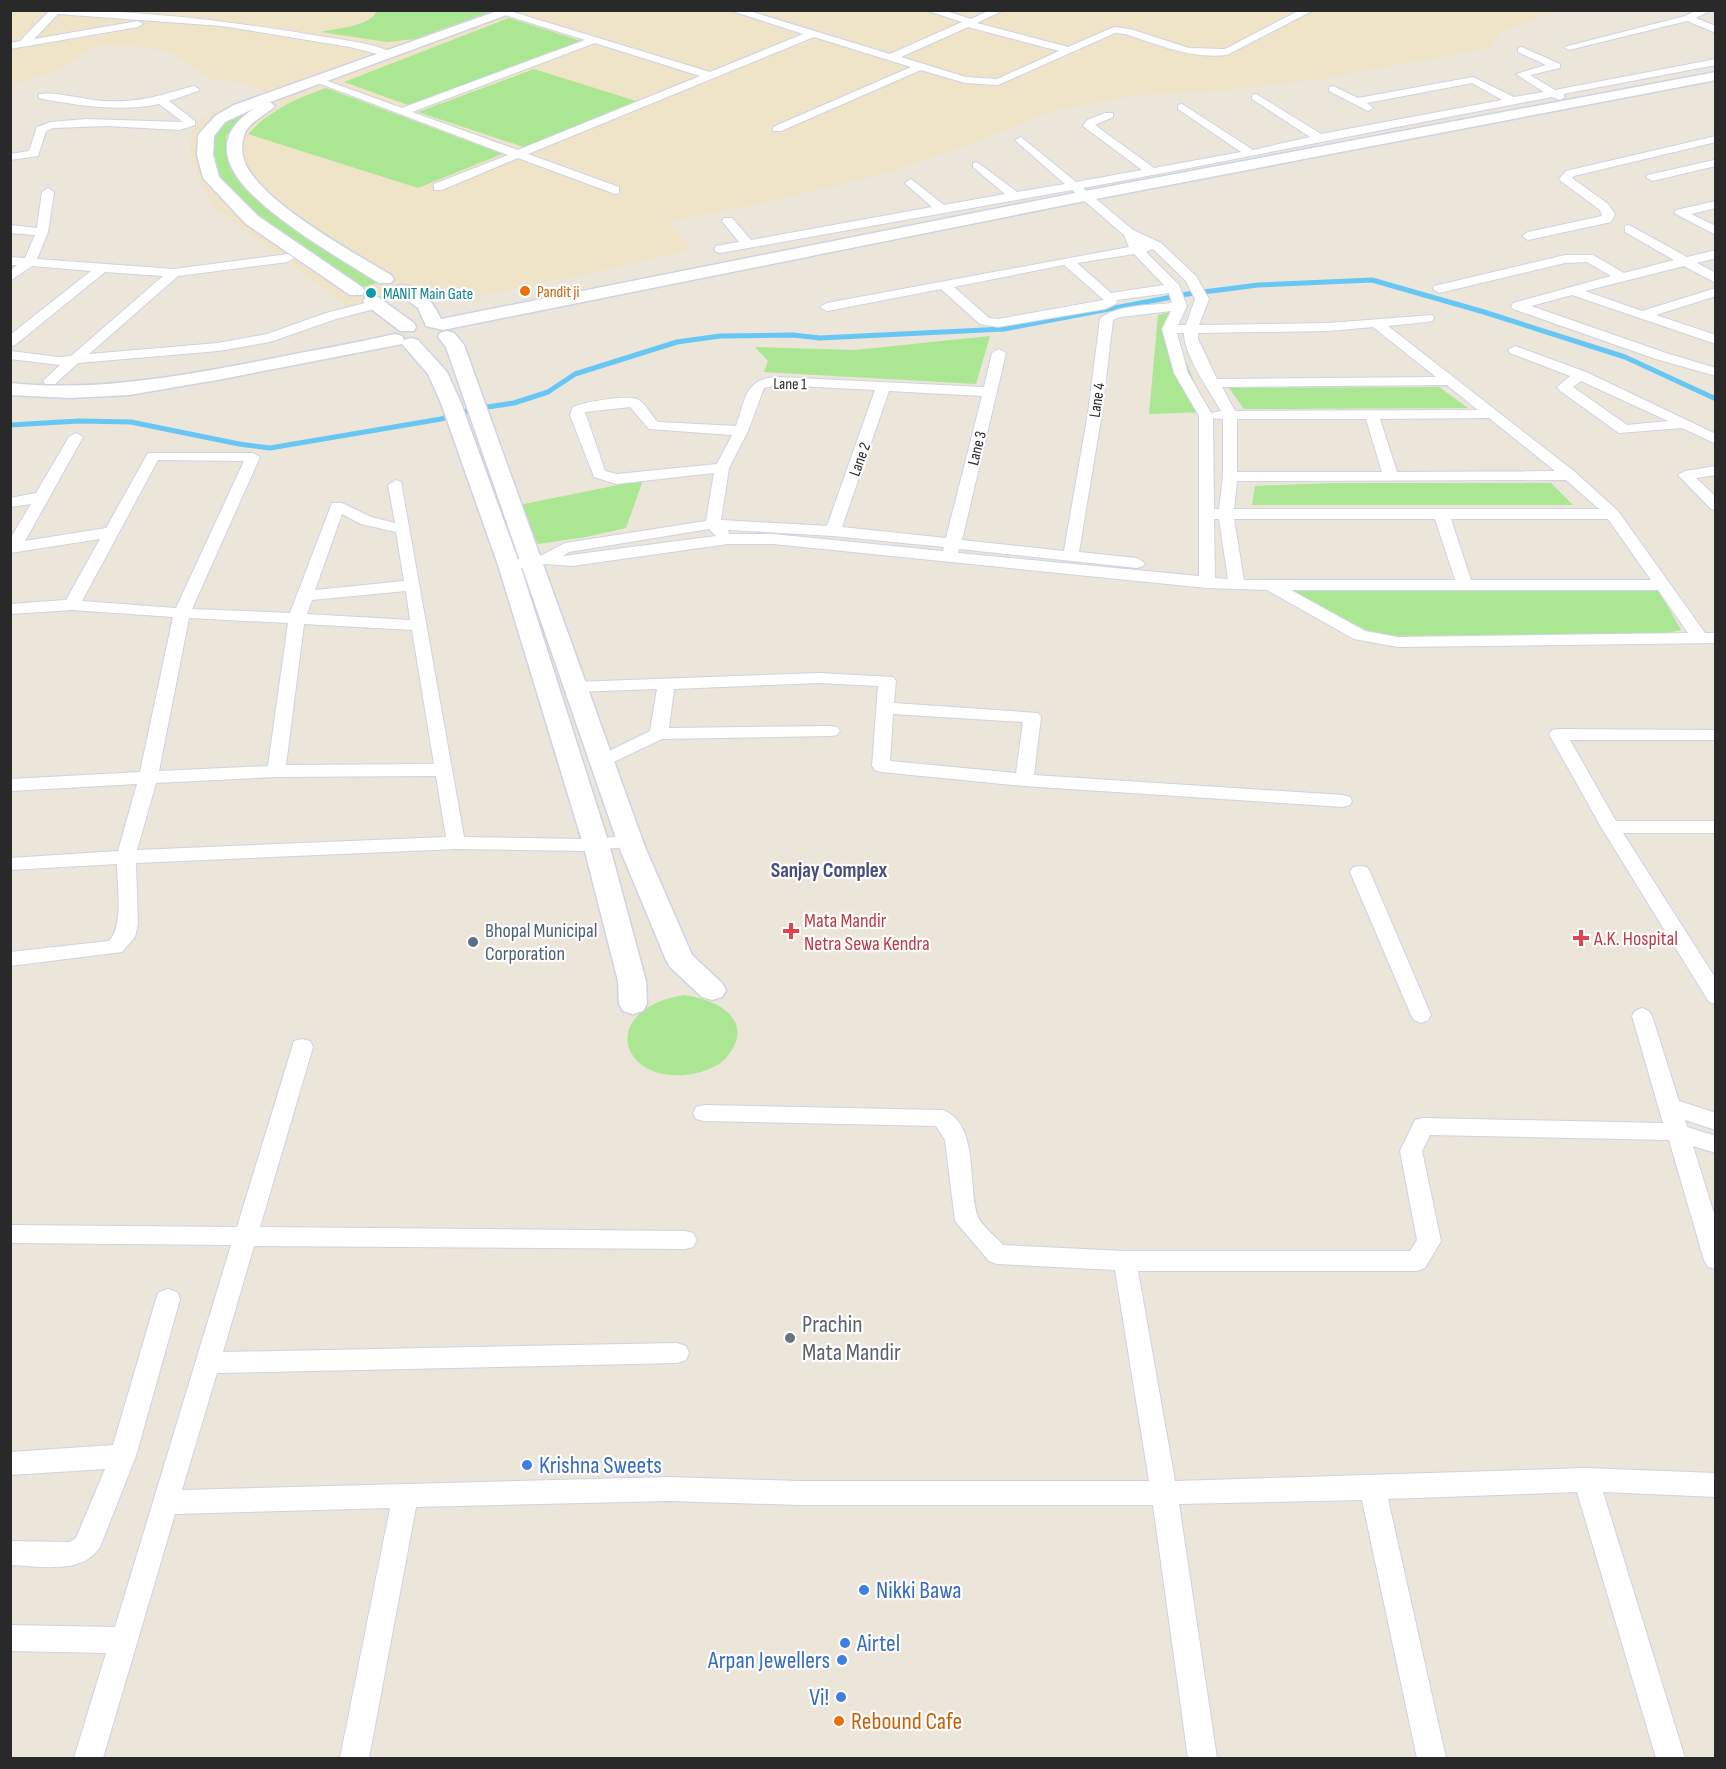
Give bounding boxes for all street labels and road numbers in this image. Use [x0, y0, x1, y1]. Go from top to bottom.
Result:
street label: Lane 1 [773, 375, 807, 394]
street label: Lane 4 [1086, 381, 1109, 419]
street label: Lane 3 [964, 429, 991, 467]
street label: Lane 2 [846, 440, 875, 479]

